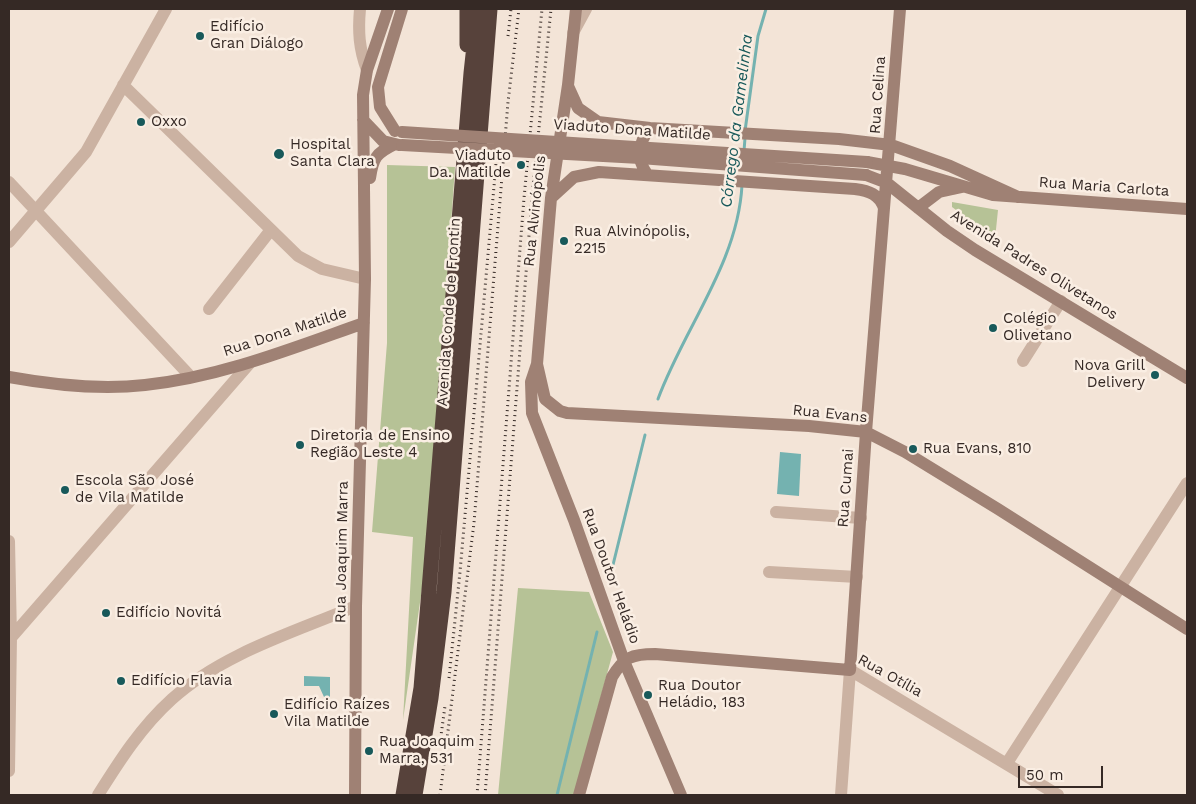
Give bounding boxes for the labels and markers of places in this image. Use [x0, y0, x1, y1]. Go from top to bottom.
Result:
place label: Edifício Gran Diálogo [210, 18, 303, 53]
marker: Edifício Gran Diálogo [194, 30, 206, 42]
place label: Oxxo [151, 113, 187, 131]
marker: Oxxo [135, 116, 147, 128]
place label: Hospital Santa Clara [290, 136, 375, 171]
marker: Hospital Santa Clara [272, 147, 286, 161]
place label: Viaduto Da. Matilde [429, 147, 511, 182]
marker: Viaduto Da. Matilde [515, 159, 527, 171]
place label: Rua Alvinópolis, 2215 [574, 223, 690, 258]
marker: Rua Alvinópolis, 2215 [558, 235, 570, 247]
place label: Colégio Olivetano [1003, 310, 1072, 345]
marker: Colégio Olivetano [987, 322, 999, 334]
place label: Nova Grill Delivery [1074, 357, 1145, 392]
marker: Nova Grill Delivery [1149, 369, 1161, 381]
place label: Diretoria de Ensino Região Leste 4 [310, 427, 450, 462]
marker: Diretoria de Ensino Região Leste 4 [294, 439, 306, 451]
place label: Rua Evans, 810 [923, 440, 1032, 458]
marker: Rua Evans, 810 [907, 443, 919, 455]
place label: Escola São José de Vila Matilde [75, 472, 194, 507]
marker: Escola São José de Vila Matilde [59, 484, 71, 496]
place label: Edifício Novitá [116, 604, 222, 622]
marker: Edifício Novitá [100, 607, 112, 619]
place label: Edifício Flavia [131, 672, 232, 690]
marker: Edifício Flavia [115, 675, 127, 687]
place label: Rua Doutor Heládio, 183 [658, 677, 745, 712]
marker: Rua Doutor Heládio, 183 [642, 689, 654, 701]
place label: Edifício Raízes Vila Matilde [284, 696, 390, 731]
marker: Edifício Raízes Vila Matilde [268, 708, 280, 720]
place label: Rua Joaquim Marra, 531 [379, 733, 474, 768]
marker: Rua Joaquim Marra, 531 [363, 745, 375, 757]

